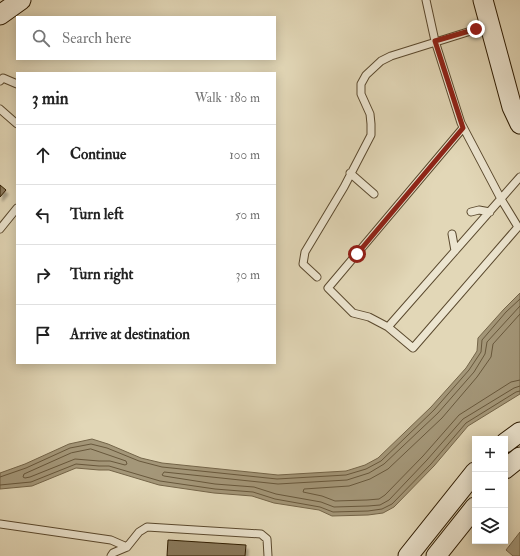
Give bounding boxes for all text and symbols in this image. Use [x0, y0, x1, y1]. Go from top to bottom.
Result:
search box [16, 16, 276, 60]
route end [467, 20, 485, 38]
icon: search [30, 27, 52, 49]
text: Search here [62, 29, 131, 48]
text: 3 min [32, 88, 69, 109]
text: Walk · 180 m [195, 90, 260, 106]
icon: ahead [32, 144, 54, 166]
text: Continue [70, 145, 126, 164]
text: 100 m [229, 147, 260, 163]
icon: left [32, 204, 54, 226]
text: Turn left [70, 205, 124, 224]
text: 50 m [235, 207, 260, 223]
route start [348, 245, 366, 263]
icon: right [32, 264, 54, 286]
text: Turn right [70, 265, 133, 284]
text: 30 m [236, 267, 260, 283]
icon: arrive [32, 324, 54, 346]
text: Arrive at destination [70, 325, 190, 344]
map controls [472, 436, 508, 544]
button: + [472, 436, 508, 472]
button: − [472, 472, 508, 508]
button: layers [472, 508, 508, 544]

